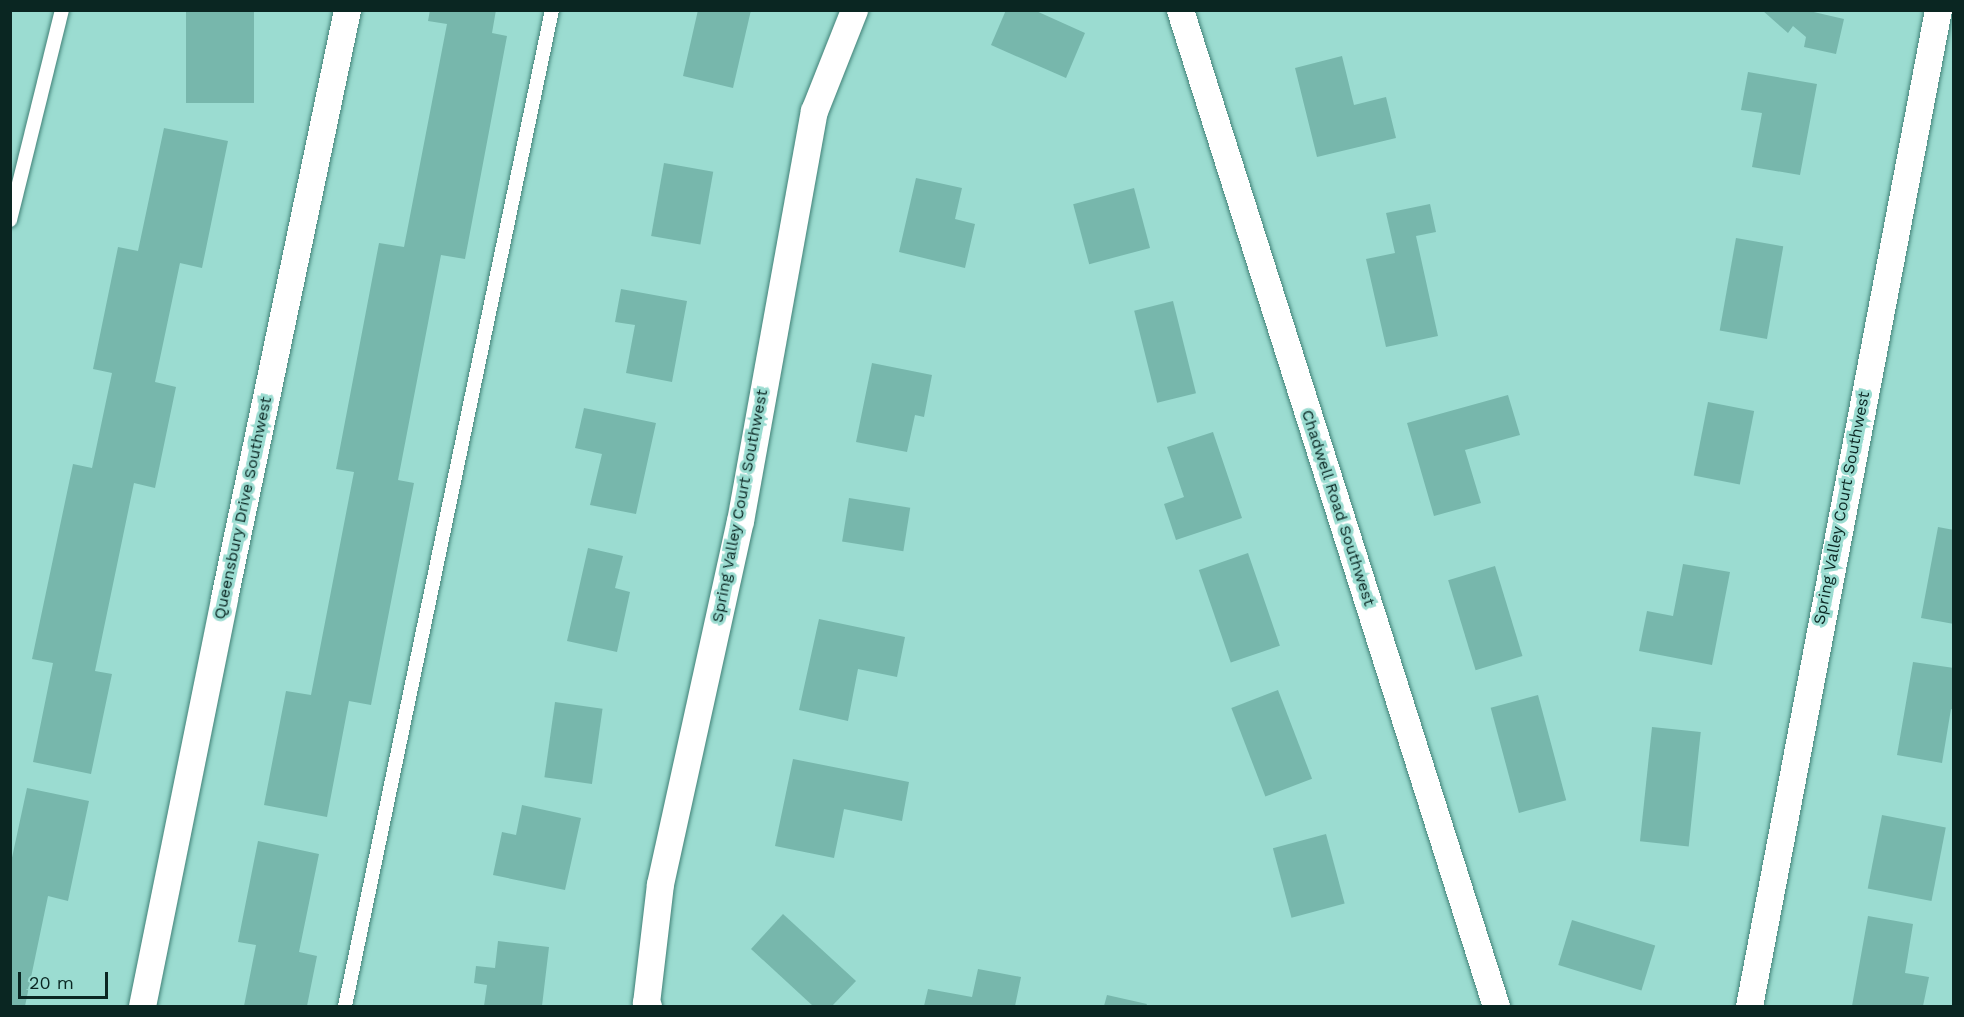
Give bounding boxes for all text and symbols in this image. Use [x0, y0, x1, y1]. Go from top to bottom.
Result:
street label: Spring Valley Court Southwest [708, 387, 772, 625]
street label: Spring Valley Court Southwest [1810, 389, 1874, 627]
street label: Queensbury Drive Southwest [210, 395, 276, 621]
street label: Chadwell Road Southwest [1297, 407, 1379, 609]
scale bar [21, 960, 111, 998]
text: 20 m [29, 972, 74, 993]

